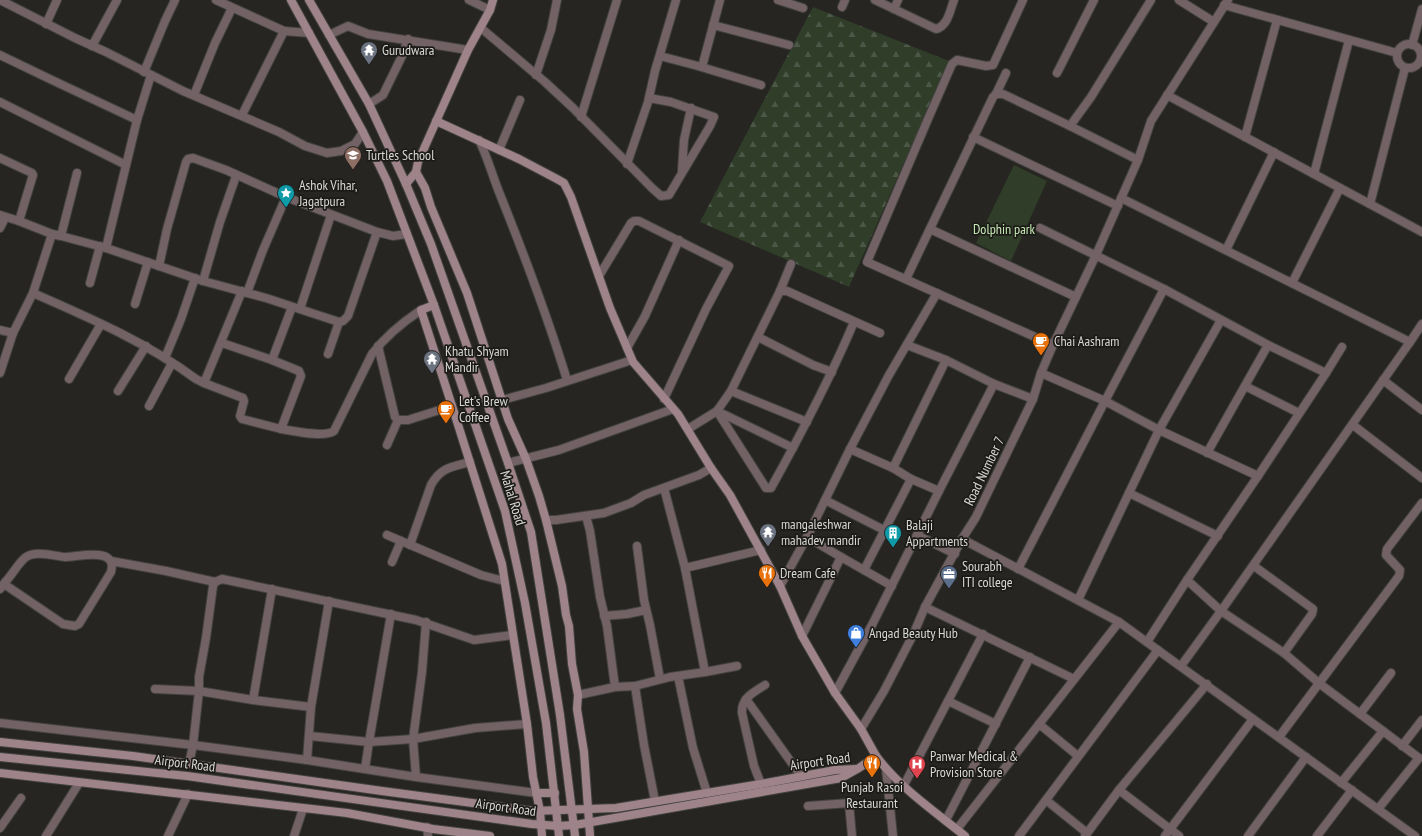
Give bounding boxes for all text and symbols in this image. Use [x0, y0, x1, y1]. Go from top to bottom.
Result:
temple icon: Gurudwara [359, 40, 379, 65]
place label: Gurudwara [382, 41, 434, 59]
school or university icon: Turtles School [343, 145, 363, 170]
place label: Turtles School [366, 146, 435, 164]
place label: Ashok Vihar, Jagatpura [298, 176, 358, 210]
place icon: Ashok Vihar, Jagatpura [276, 183, 296, 208]
park label: Dolphin park [973, 220, 1036, 238]
cafe icon: Chai Aashram [1031, 331, 1051, 356]
place label: Chai Aashram [1054, 332, 1119, 350]
place label: Khatu Shyam Mandir [445, 342, 509, 376]
temple icon: Khatu Shyam Mandir [422, 349, 442, 374]
place label: Let's Brew Coffee [459, 392, 508, 426]
cafe icon: Let's Brew Coffee [436, 399, 456, 424]
street label: Road Number 7 [960, 434, 1008, 508]
street label: Mahal Road [496, 468, 530, 528]
place label: mangaleshwar mahadev mandir [781, 515, 861, 549]
place label: Balaji Appartments [906, 516, 968, 550]
temple icon: mangaleshwar mahadev mandir [758, 522, 778, 547]
building icon: Balaji Appartments [883, 523, 903, 548]
place label: Sourabh ITI college [962, 557, 1013, 591]
restaurant icon: Dream Cafe [757, 563, 777, 588]
place label: Dream Cafe [780, 564, 836, 582]
office icon: Sourabh ITI college [939, 564, 959, 589]
shop icon: Angad Beauty Hub [846, 623, 866, 648]
place label: Angad Beauty Hub [869, 624, 958, 642]
place label: Panwar Medical & Provision Store [930, 747, 1018, 781]
street label: Airport Road [789, 748, 851, 774]
street label: Airport Road [154, 750, 216, 776]
restaurant icon: Punjab Rasoi Restaurant [862, 753, 882, 778]
hospital icon: Panwar Medical & Provision Store [907, 754, 927, 779]
place label: Punjab Rasoi Restaurant [841, 778, 903, 812]
street label: Airport Road [475, 794, 537, 820]

